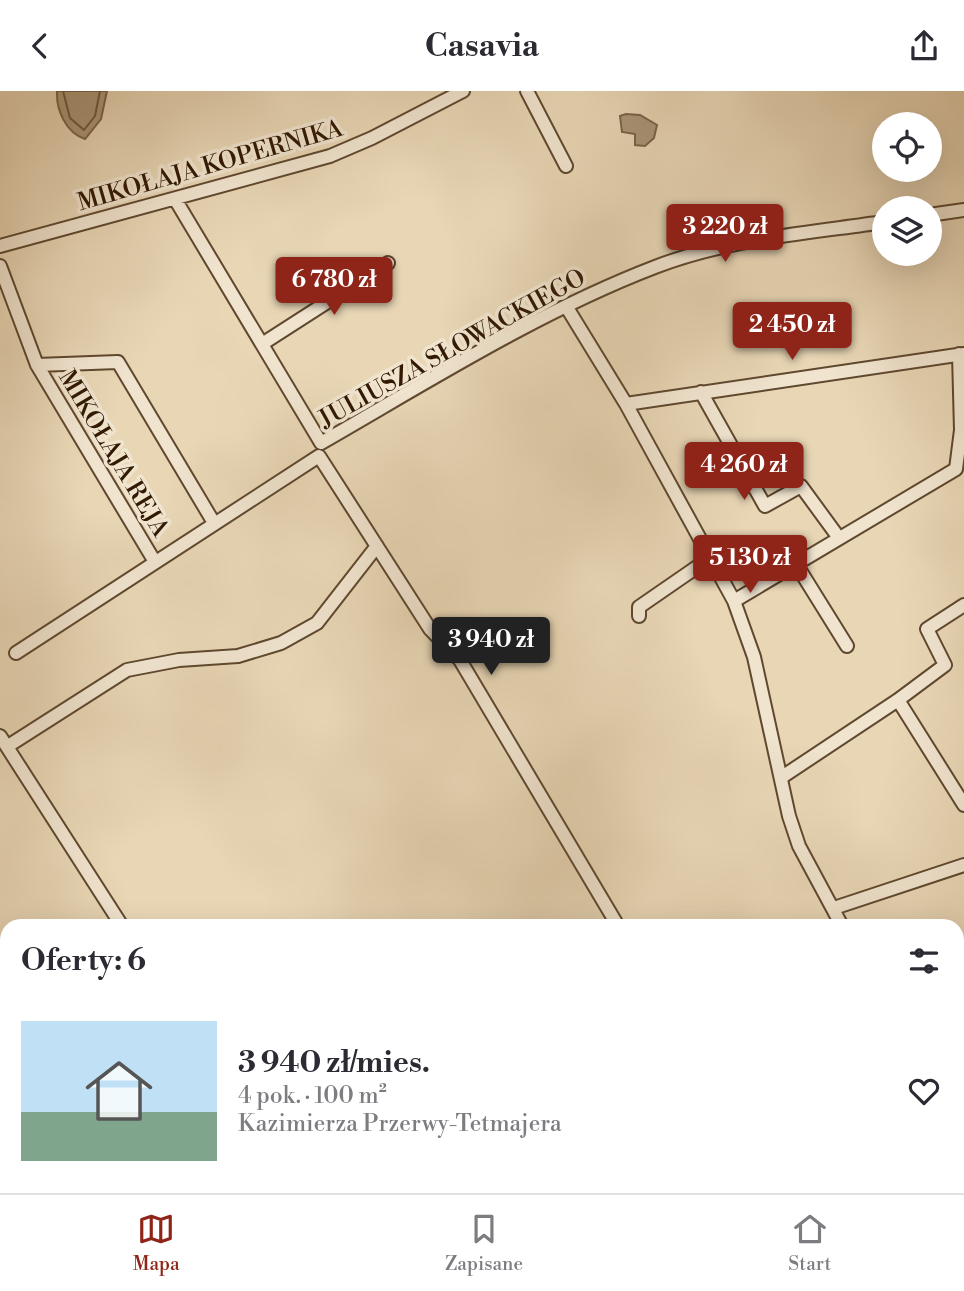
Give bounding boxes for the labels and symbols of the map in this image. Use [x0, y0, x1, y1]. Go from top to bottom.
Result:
street label: MIKOŁAJA KOPERNIKA [74, 114, 347, 218]
pin: 3 220 zł [653, 205, 797, 264]
pin: 6 780 zł [262, 257, 406, 317]
street label: JULIUSZA SŁOWACKIEGO [313, 263, 591, 435]
pin: 2 450 zł [720, 303, 864, 362]
street label: MIKOŁAJA REJA [51, 365, 175, 543]
pin: 4 260 zł [672, 443, 816, 502]
pin: 5 130 zł [678, 535, 822, 595]
pin: 3 940 zł [419, 617, 563, 677]

